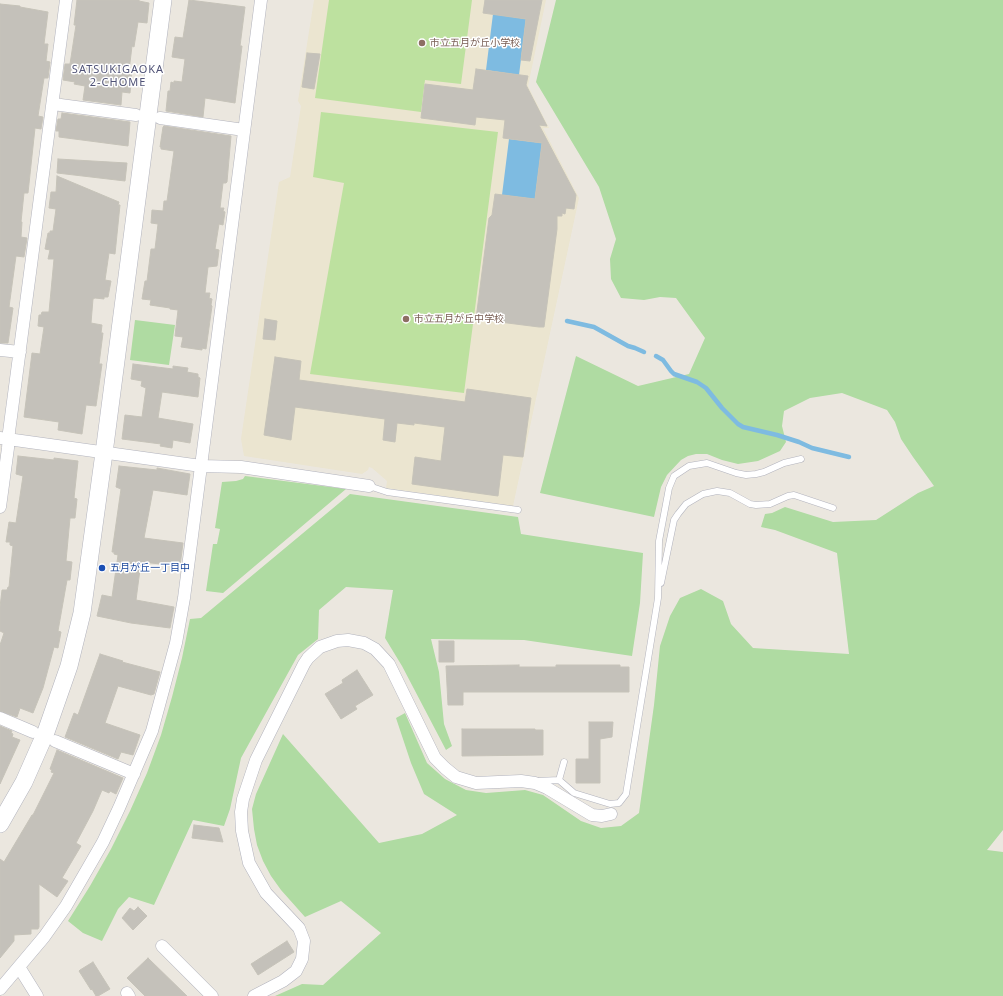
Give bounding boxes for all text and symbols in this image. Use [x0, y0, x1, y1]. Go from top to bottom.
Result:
place label: 市立五月が丘小学校 [430, 37, 520, 49]
marker: 市立五月が丘小学校 [417, 38, 427, 48]
district label: SATSUKIGAOKA 2-CHOME [72, 63, 164, 89]
place label: 市立五月が丘中学校 [414, 313, 504, 325]
marker: 市立五月が丘中学校 [401, 314, 411, 324]
place label: 五月が丘一丁目中 [110, 562, 190, 574]
marker: 五月が丘一丁目中 [97, 563, 107, 573]

